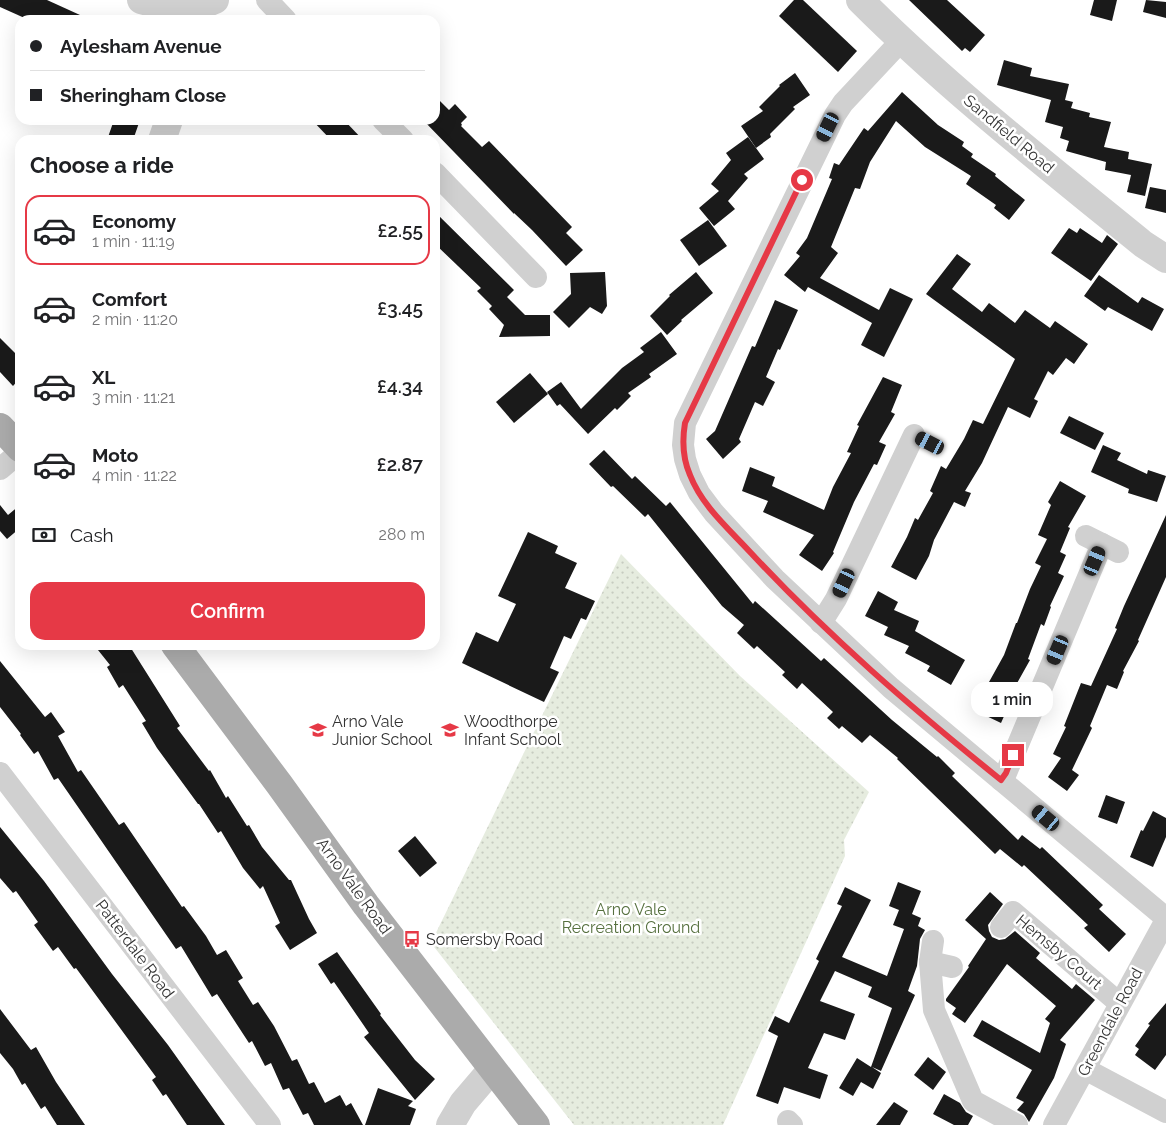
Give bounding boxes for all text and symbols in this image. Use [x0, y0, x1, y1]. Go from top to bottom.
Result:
text: Aylesham Avenue [60, 35, 222, 57]
text: Sheringham Close [60, 84, 226, 106]
street label: Sandfield Road [960, 91, 1058, 177]
car [814, 110, 841, 144]
text: Choose a ride [30, 152, 174, 178]
route start [791, 169, 813, 191]
icon: car [32, 208, 77, 253]
text: Economy [92, 210, 176, 232]
text: £2.55 [378, 219, 423, 241]
text: 1 min · 11:19 [92, 232, 175, 251]
icon: car [32, 286, 77, 331]
text: Comfort [92, 288, 167, 310]
text: £3.45 [377, 297, 423, 319]
text: 2 min · 11:20 [92, 310, 178, 329]
icon: car [32, 364, 77, 409]
text: XL [92, 366, 115, 388]
text: £4.34 [377, 375, 423, 397]
text: 3 min · 11:21 [92, 388, 175, 407]
car [913, 430, 946, 456]
icon: car [32, 442, 77, 487]
text: Moto [92, 444, 138, 466]
text: £2.87 [377, 453, 423, 475]
text: 4 min · 11:22 [92, 466, 177, 485]
icon: cash [30, 521, 58, 549]
text: Cash [70, 524, 114, 546]
text: 280 m [379, 525, 425, 544]
car [1082, 544, 1107, 578]
car [830, 566, 857, 600]
button: Confirm [30, 582, 425, 640]
car [1045, 633, 1070, 667]
callout: 1 min [972, 682, 1054, 718]
text: 1 min [992, 690, 1032, 709]
place label: Arno Vale Junior School [332, 712, 433, 749]
place label: Woodthorpe Infant School [464, 712, 562, 749]
school or university icon: Arno Vale Junior School [308, 720, 328, 740]
school or university icon: Woodthorpe Infant School [440, 720, 460, 740]
route end [1002, 744, 1024, 766]
car [1029, 803, 1062, 833]
street label: Arno Vale Road [313, 834, 395, 938]
street label: Patterdale Road [92, 896, 178, 1002]
park label: Arno Vale Recreation Ground [562, 900, 700, 937]
street label: Hemsby Court [1012, 911, 1106, 994]
bus stop icon: Somersby Road [402, 929, 422, 949]
place label: Somersby Road [426, 930, 543, 949]
street label: Greendale Road [1073, 965, 1147, 1079]

